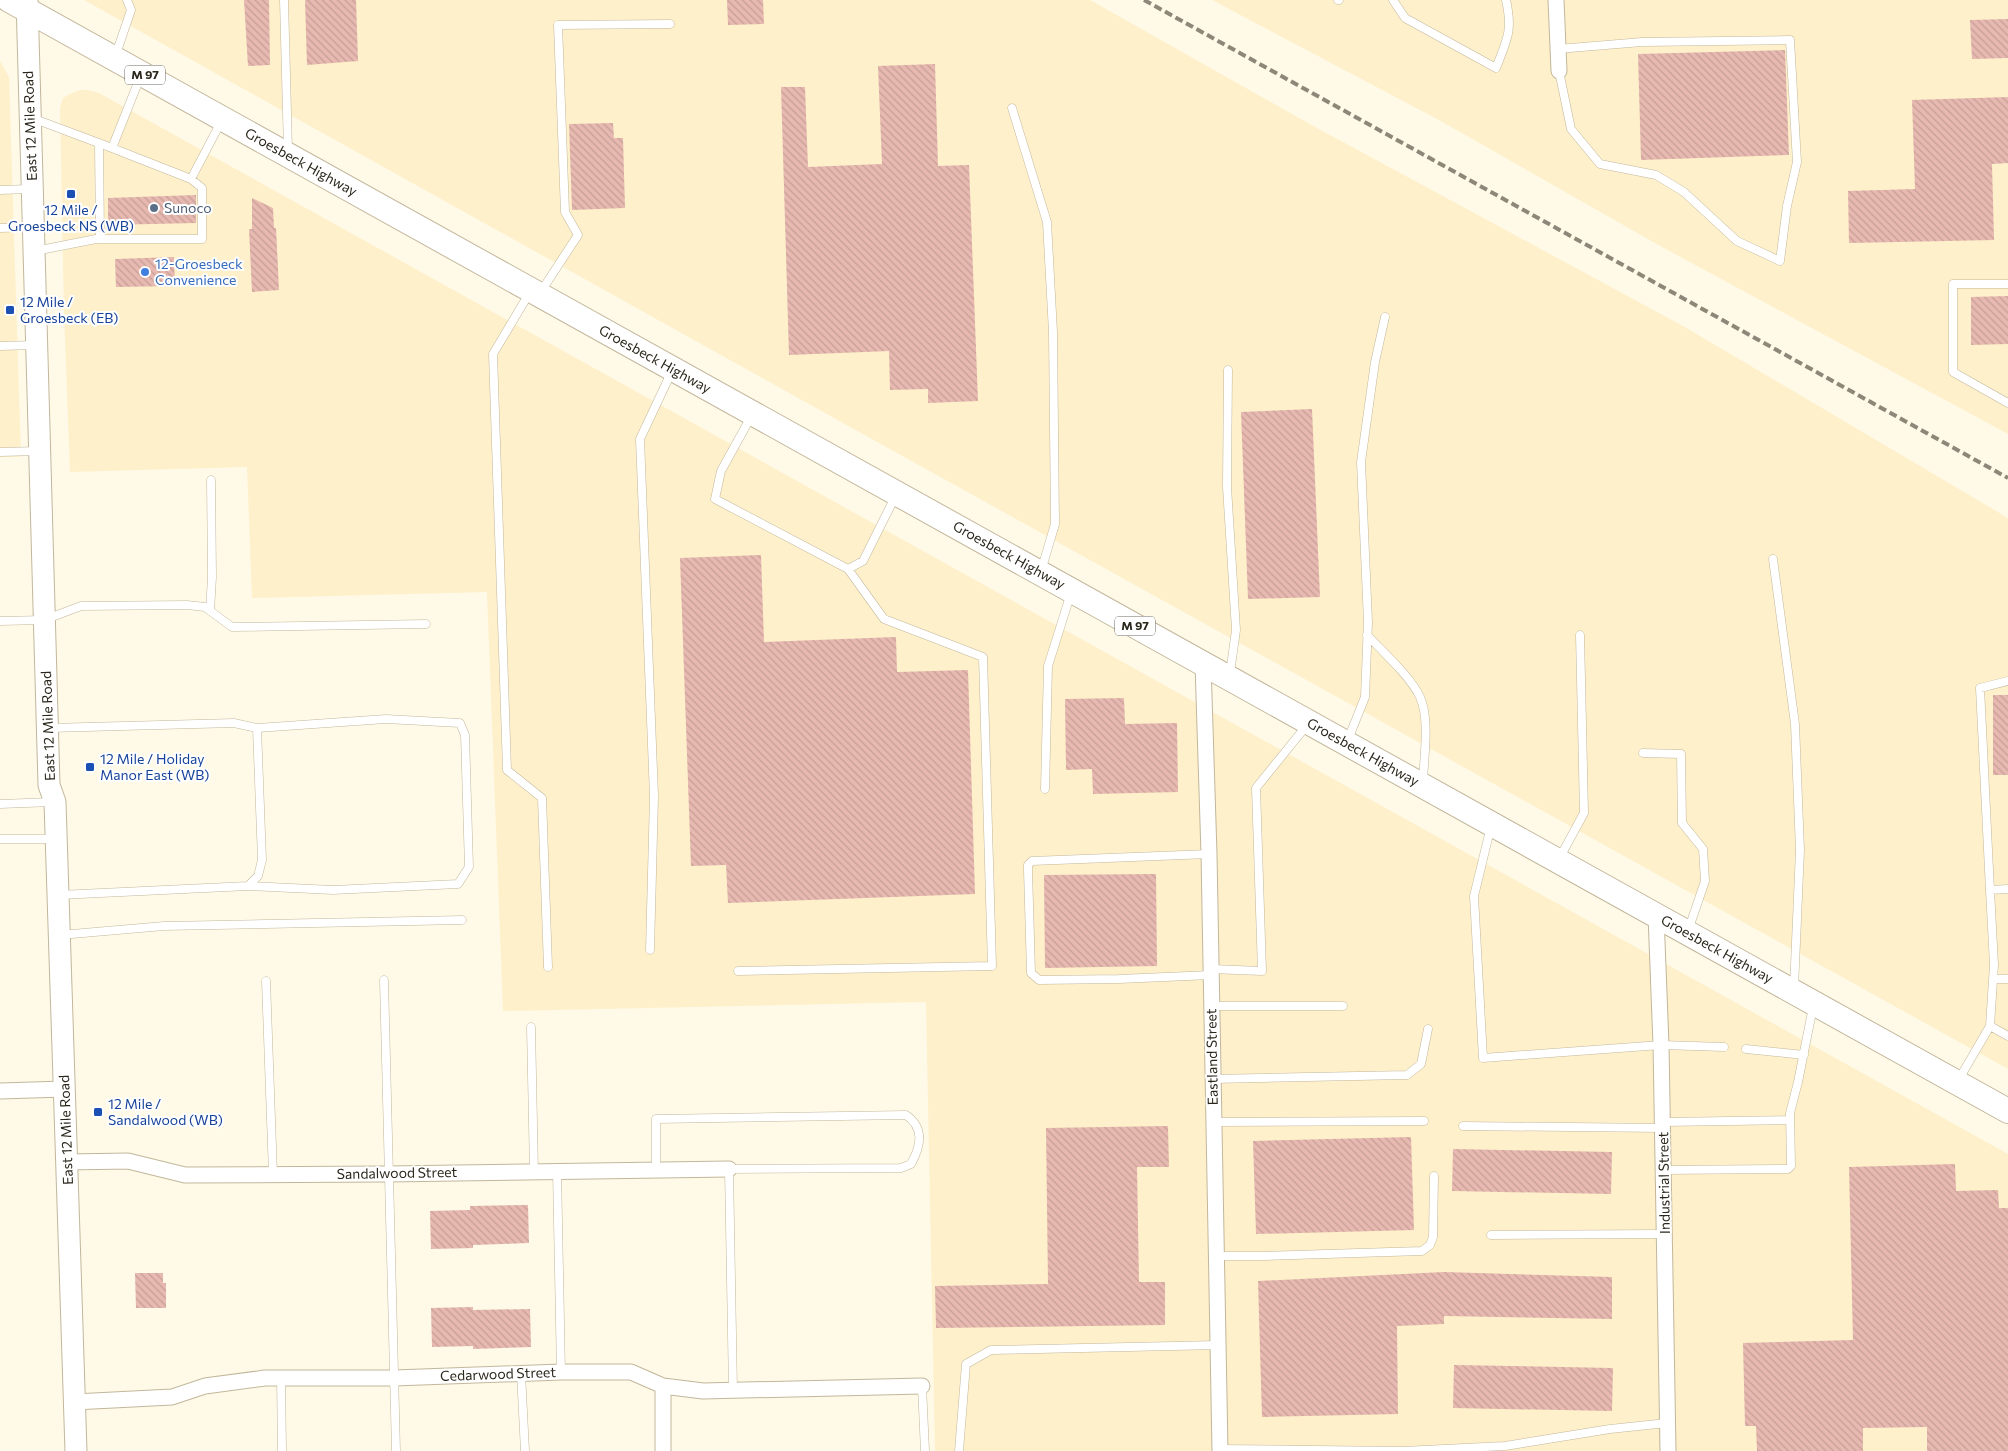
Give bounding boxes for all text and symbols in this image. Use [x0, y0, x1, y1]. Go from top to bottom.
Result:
road number: M 97 [125, 66, 165, 84]
street label: East 12 Mile Road [19, 71, 40, 181]
street label: Groesbeck Highway [242, 124, 360, 199]
marker: 12 Mile / Groesbeck NS (WB) [65, 188, 77, 200]
place label: Sunoco [164, 199, 212, 216]
place label: 12 Mile / Groesbeck NS (WB) [8, 201, 134, 234]
marker: Sunoco [148, 202, 160, 214]
place label: 12-Groesbeck Convenience [155, 255, 243, 288]
marker: 12-Groesbeck Convenience [139, 266, 151, 278]
place label: 12 Mile / Groesbeck (EB) [20, 293, 118, 326]
marker: 12 Mile / Groesbeck (EB) [4, 304, 16, 316]
street label: Groesbeck Highway [596, 321, 714, 396]
street label: Groesbeck Highway [950, 517, 1068, 592]
road number: M 97 [1115, 616, 1155, 636]
street label: East 12 Mile Road [37, 671, 58, 781]
street label: Groesbeck Highway [1304, 714, 1422, 789]
place label: 12 Mile / Holiday Manor East (WB) [100, 750, 209, 783]
marker: 12 Mile / Holiday Manor East (WB) [84, 761, 96, 773]
street label: Groesbeck Highway [1658, 911, 1776, 986]
street label: Eastland Street [1202, 1008, 1221, 1106]
street label: East 12 Mile Road [55, 1075, 76, 1185]
place label: 12 Mile / Sandalwood (WB) [108, 1095, 223, 1128]
marker: 12 Mile / Sandalwood (WB) [92, 1106, 104, 1118]
street label: Industrial Street [1654, 1131, 1673, 1234]
street label: Sandalwood Street [337, 1163, 458, 1182]
street label: Cedarwood Street [440, 1363, 557, 1384]

